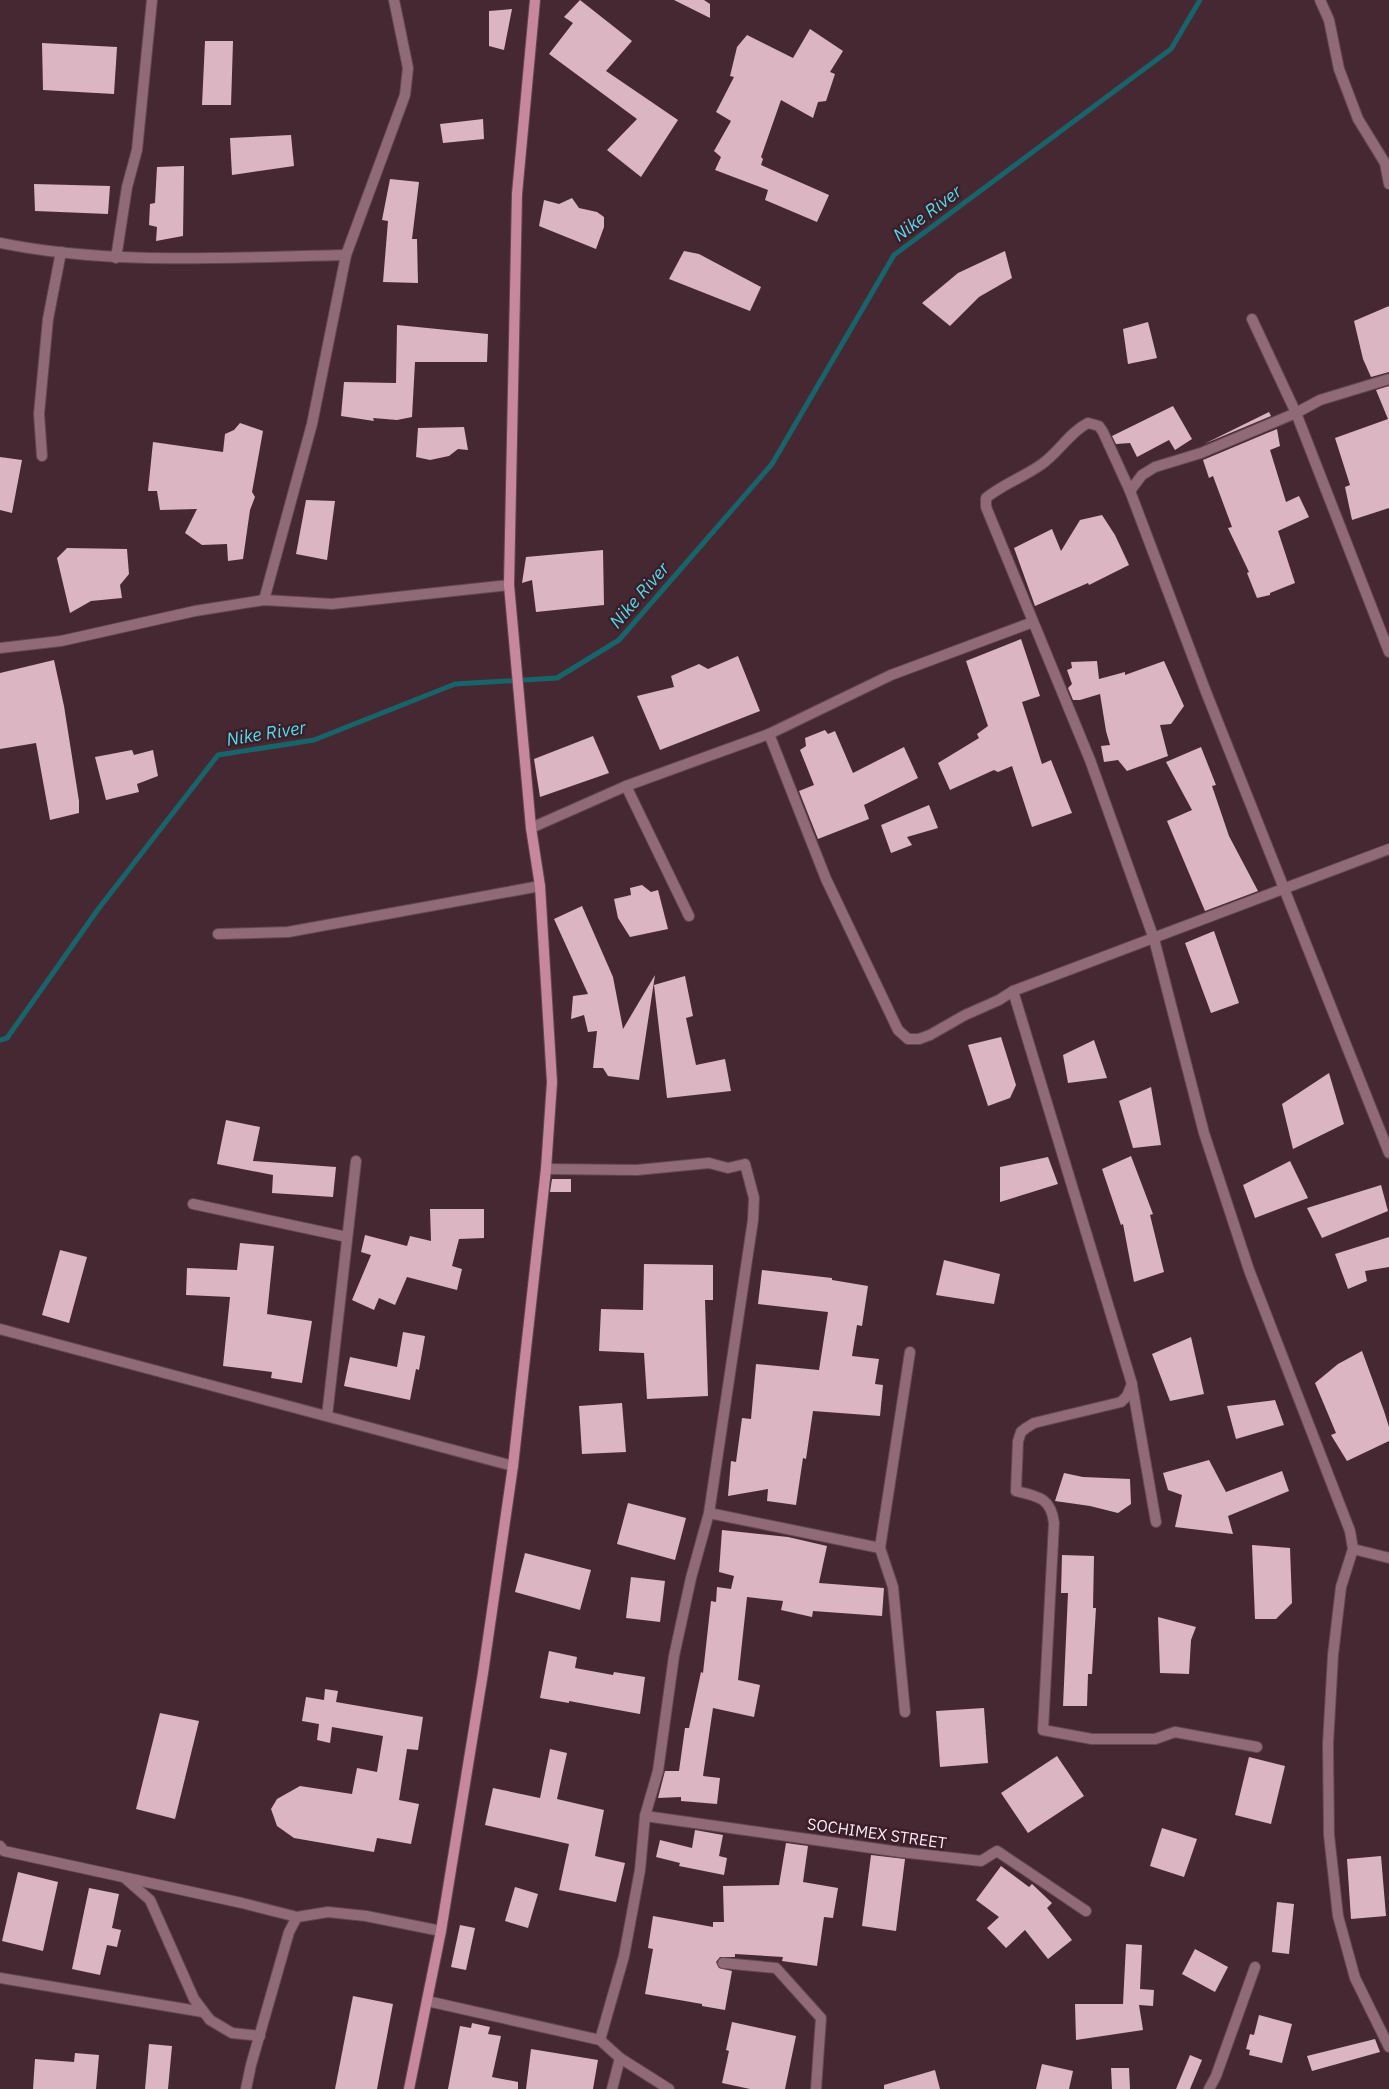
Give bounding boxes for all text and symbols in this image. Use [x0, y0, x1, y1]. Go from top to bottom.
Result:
water label: Nike River [888, 180, 966, 246]
water label: Nike River [604, 557, 674, 633]
water label: Nike River [225, 715, 308, 751]
street label: SOCHIMEX STREET [806, 1813, 948, 1853]

